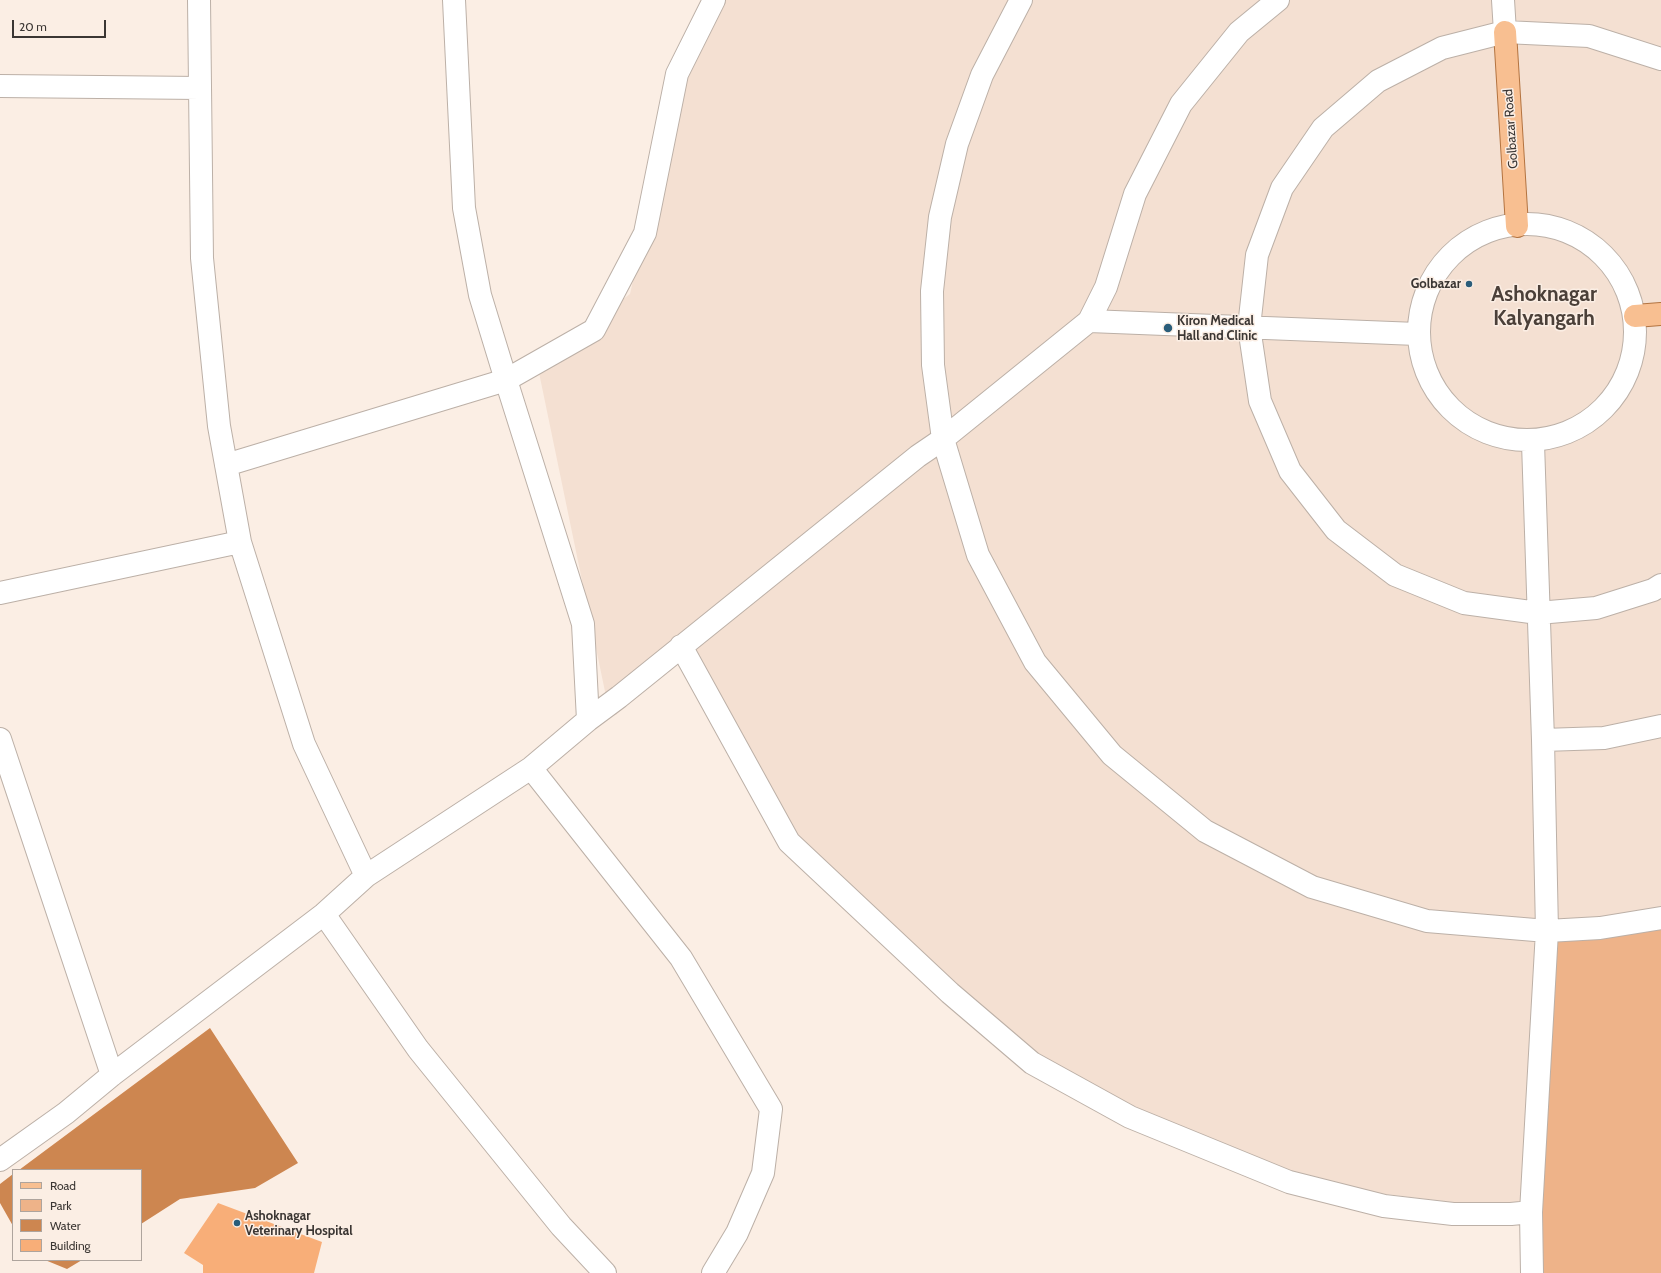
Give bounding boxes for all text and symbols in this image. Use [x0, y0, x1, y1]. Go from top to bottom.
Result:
scale bar [14, 12, 108, 38]
text: 20 m [19, 19, 47, 34]
street label: Golbazar Road [1500, 89, 1522, 169]
place label: Golbazar [1411, 276, 1461, 292]
marker: Golbazar [1464, 279, 1474, 289]
district label: Ashoknagar Kalyangarh [1491, 282, 1597, 332]
place label: Kiron Medical Hall and Clinic [1177, 313, 1257, 344]
marker: Kiron Medical Hall and Clinic [1162, 322, 1174, 334]
legend [12, 1169, 142, 1261]
text: Road [50, 1178, 76, 1193]
text: Park [50, 1198, 72, 1213]
place label: Ashoknagar Veterinary Hospital [245, 1208, 353, 1239]
text: Water [50, 1218, 80, 1233]
marker: Ashoknagar Veterinary Hospital [232, 1218, 242, 1228]
text: Building [50, 1238, 91, 1253]

